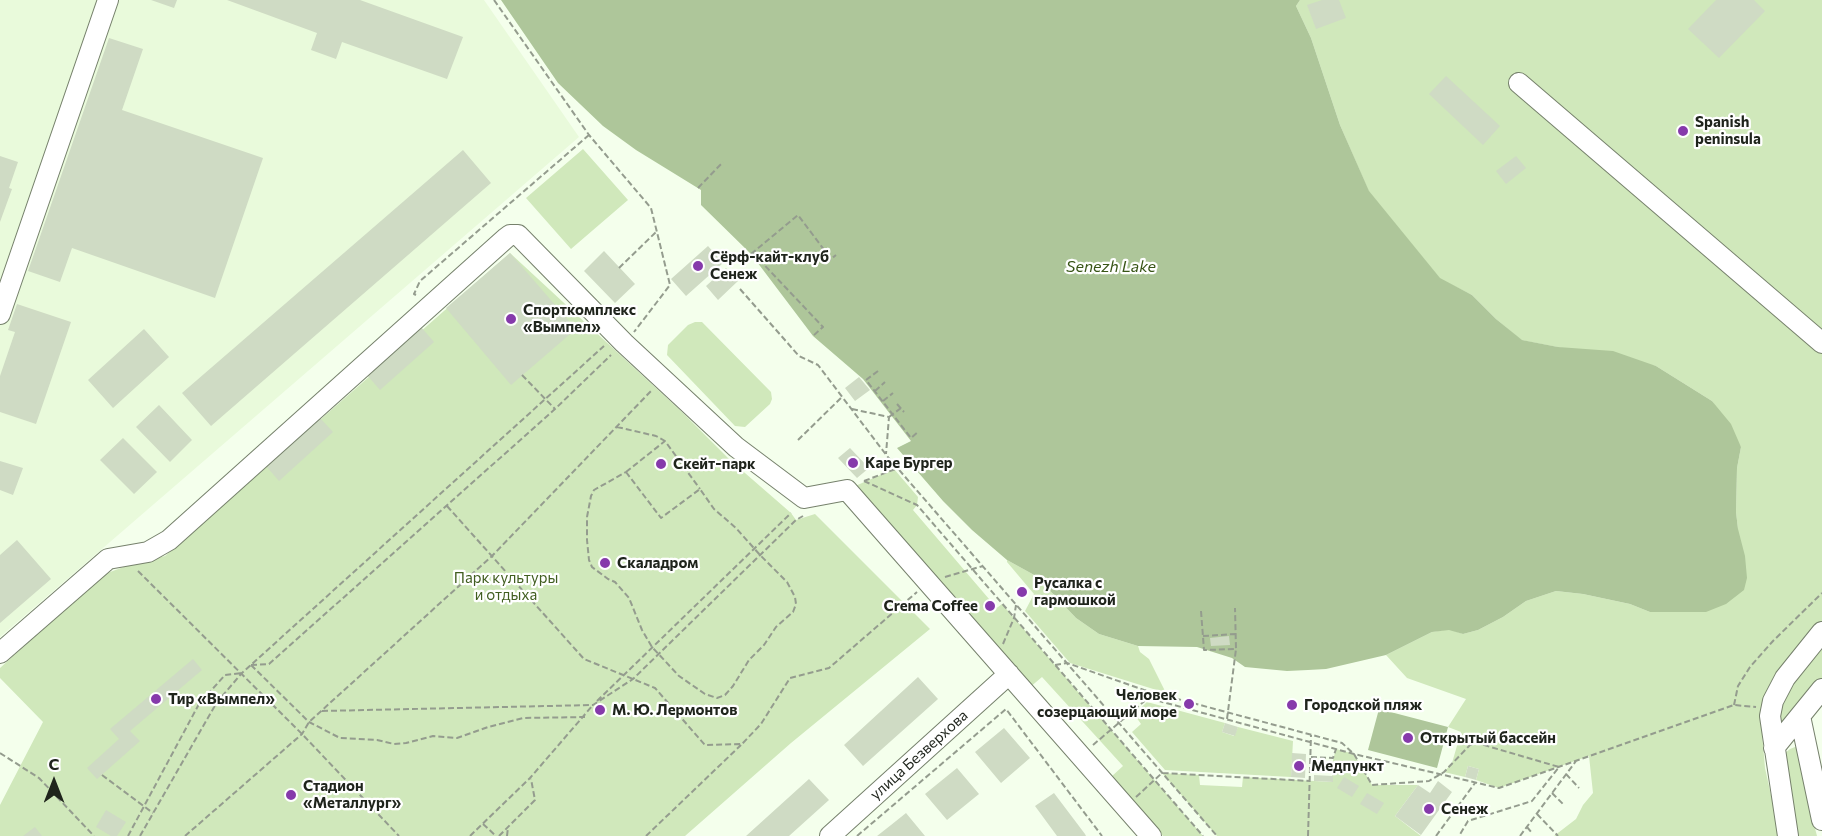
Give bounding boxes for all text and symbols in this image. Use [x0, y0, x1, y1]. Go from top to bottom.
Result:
place label: Spanish peninsula [1695, 113, 1761, 148]
marker: Spanish peninsula [1676, 124, 1690, 138]
place label: Сёрф-кайт-клуб Сенеж [710, 248, 829, 283]
water label: Senezh Lake [1066, 257, 1156, 277]
marker: Сёрф-кайт-клуб Сенеж [691, 259, 705, 273]
place label: Спорткомплекс «Вымпел» [523, 301, 636, 336]
marker: Спорткомплекс «Вымпел» [504, 312, 518, 326]
place label: Каре Бургер [865, 454, 953, 472]
place label: Скейт-парк [673, 455, 756, 473]
marker: Каре Бургер [846, 456, 860, 470]
marker: Скейт-парк [654, 457, 668, 471]
place label: Скаладром [617, 554, 698, 572]
marker: Скаладром [598, 556, 612, 570]
park label: Парк культуры и отдыха [454, 569, 558, 604]
place label: Русалка с гармошкой [1034, 574, 1116, 609]
marker: Русалка с гармошкой [1015, 585, 1029, 599]
place label: Crema Coffee [883, 597, 978, 615]
marker: Crema Coffee [983, 599, 997, 613]
place label: Человек созерцающий море [1037, 686, 1177, 721]
place label: Тир «Вымпел» [168, 690, 275, 708]
marker: Тир «Вымпел» [149, 692, 163, 706]
place label: Городской пляж [1304, 696, 1422, 714]
marker: Человек созерцающий море [1182, 697, 1196, 711]
marker: Городской пляж [1285, 698, 1299, 712]
place label: М. Ю. Лермонтов [612, 701, 737, 719]
marker: М. Ю. Лермонтов [593, 703, 607, 717]
street label: улица Безверхова [866, 706, 972, 804]
place label: Открытый бассейн [1420, 729, 1556, 747]
marker: Открытый бассейн [1401, 731, 1415, 745]
north arrow [24, 752, 84, 812]
text: С [49, 754, 59, 773]
place label: Медпункт [1311, 757, 1384, 775]
marker: Медпункт [1292, 759, 1306, 773]
place label: Стадион «Металлург» [303, 777, 401, 812]
marker: Стадион «Металлург» [284, 788, 298, 802]
place label: Сенеж [1441, 800, 1488, 818]
marker: Сенеж [1422, 802, 1436, 816]

